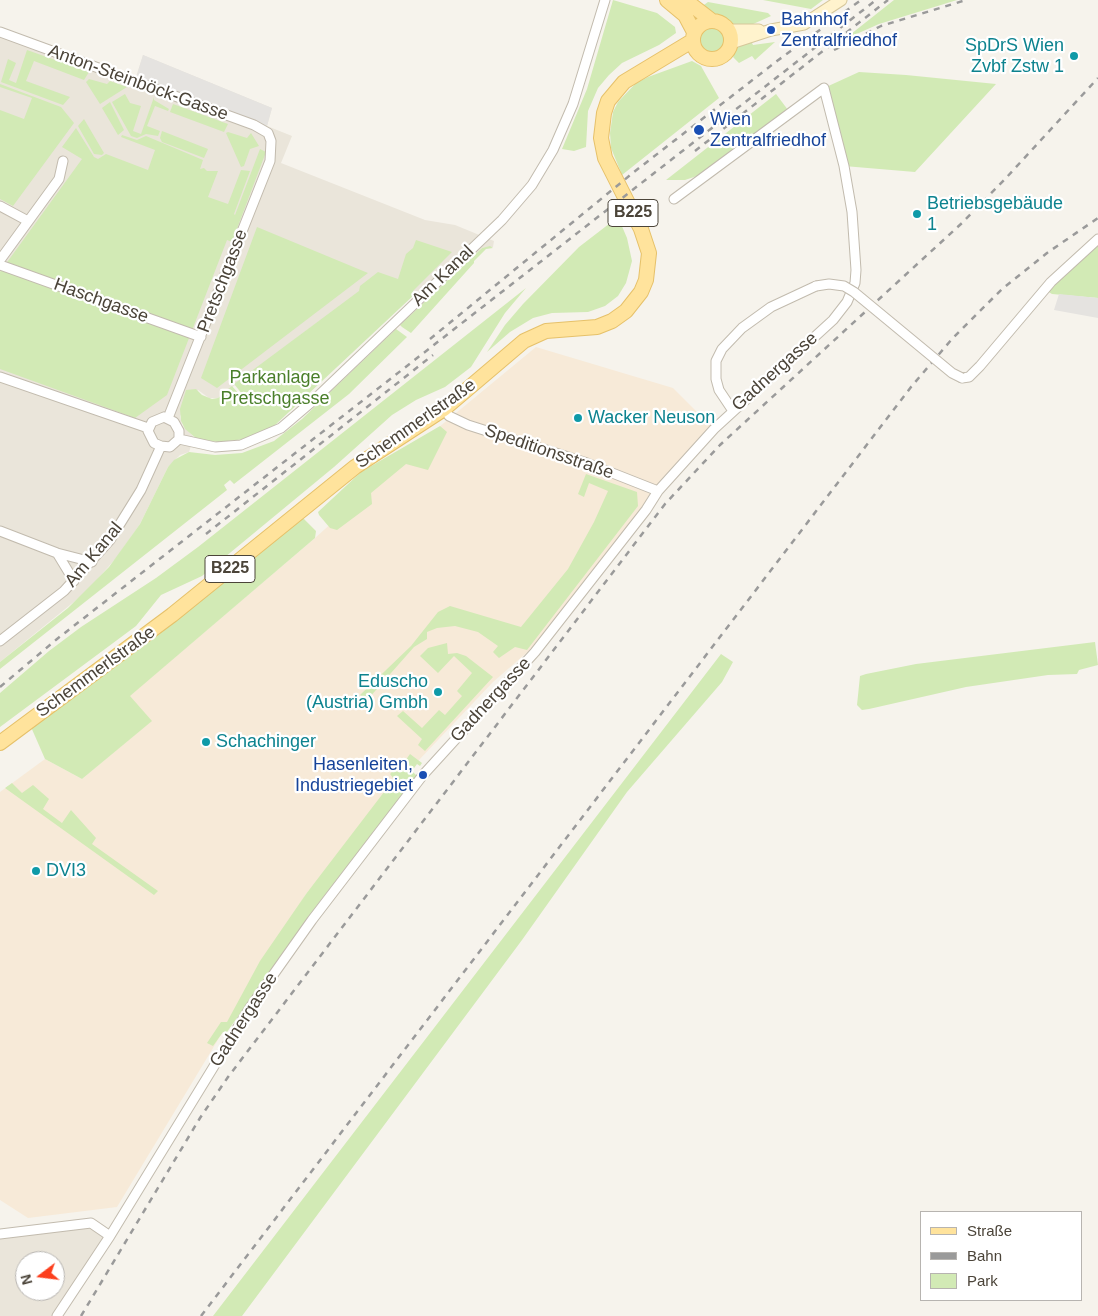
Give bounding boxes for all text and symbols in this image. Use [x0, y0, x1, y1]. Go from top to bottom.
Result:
place label: Bahnhof Zentralfriedhof [781, 9, 897, 52]
marker: Bahnhof Zentralfriedhof [765, 24, 777, 36]
place label: SpDrS Wien Zvbf Zstw 1 [965, 35, 1064, 78]
street label: Anton-Steinböck-Gasse [45, 40, 231, 126]
marker: SpDrS Wien Zvbf Zstw 1 [1068, 50, 1080, 62]
place label: Wien Zentralfriedhof [710, 109, 826, 152]
marker: Wien Zentralfriedhof [692, 123, 706, 137]
place label: Betriebsgebäude 1 [927, 193, 1063, 235]
road number: B225 [608, 200, 658, 227]
marker: Betriebsgebäude 1 [911, 208, 923, 220]
street label: Pretschgasse [193, 226, 253, 336]
street label: Am Kanal [407, 241, 479, 311]
street label: Haschgasse [51, 274, 151, 328]
street label: Gadnergasse [728, 328, 822, 416]
park label: Parkanlage Pretschgasse [220, 367, 330, 409]
street label: Schemmerlstraße [352, 374, 480, 474]
place label: Wacker Neuson [588, 407, 715, 429]
marker: Wacker Neuson [572, 412, 584, 424]
street label: Speditionsstraße [482, 420, 616, 484]
street label: Am Kanal [61, 518, 127, 592]
road number: B225 [205, 556, 255, 582]
street label: Schemmerlstraße [32, 622, 160, 722]
street label: Gadnergasse [446, 653, 536, 747]
place label: Eduscho (Austria) Gmbh [306, 671, 428, 714]
marker: Eduscho (Austria) Gmbh [432, 686, 444, 698]
place label: Schachinger [216, 731, 316, 753]
marker: Schachinger [200, 736, 212, 748]
place label: Hasenleiten, Industriegebiet [295, 754, 413, 796]
marker: Hasenleiten, Industriegebiet [417, 769, 429, 781]
place label: DVI3 [46, 860, 86, 882]
marker: DVI3 [30, 865, 42, 877]
street label: Gadnergasse [206, 969, 282, 1071]
legend [920, 1211, 1083, 1301]
text: Straße [967, 1222, 1012, 1239]
text: Bahn [967, 1247, 1002, 1264]
north arrow [15, 1251, 65, 1301]
text: Park [967, 1272, 998, 1289]
text: N [17, 1273, 36, 1287]

